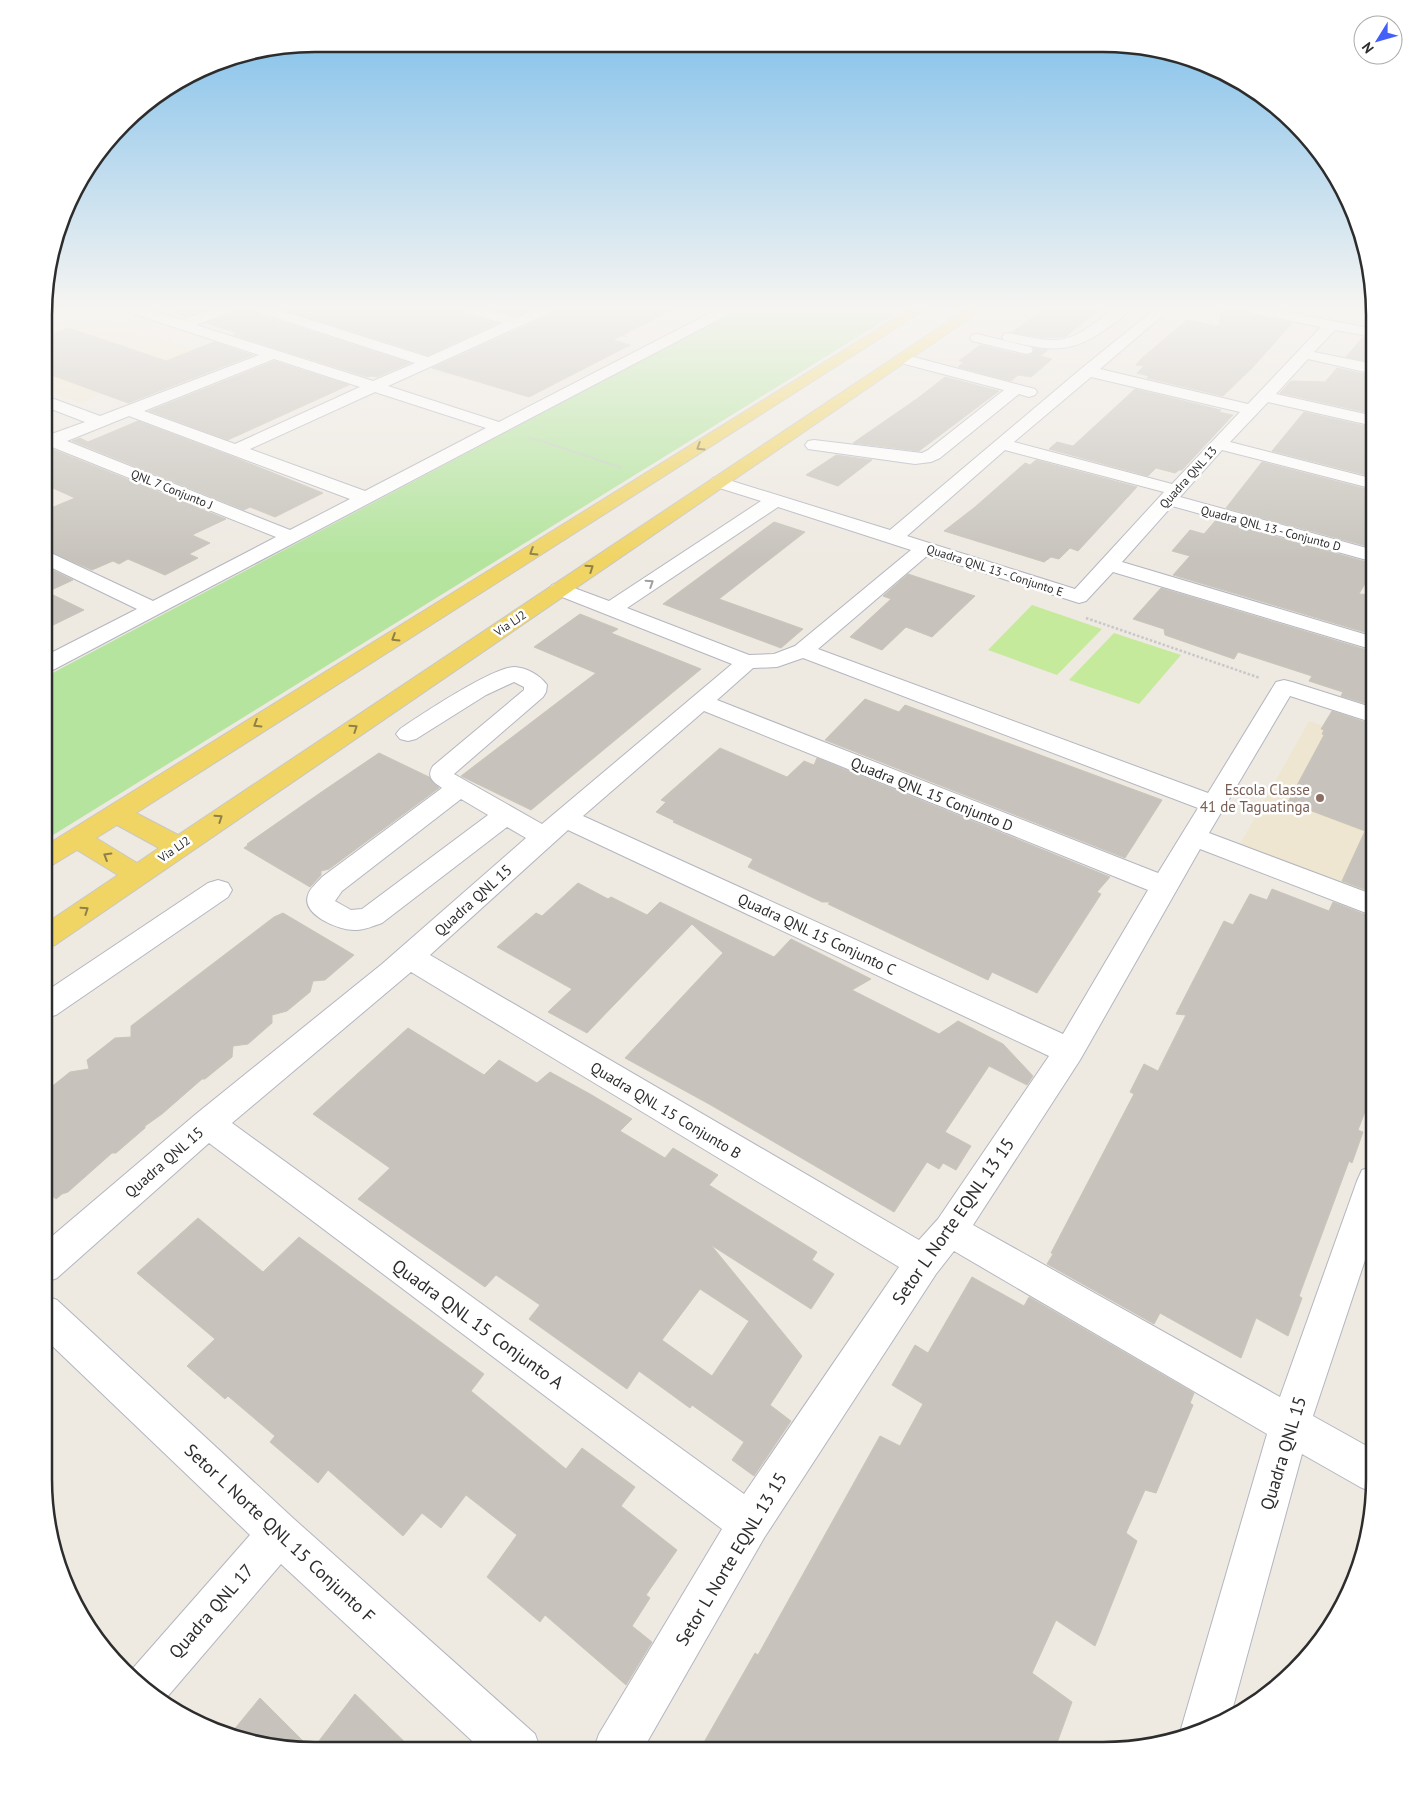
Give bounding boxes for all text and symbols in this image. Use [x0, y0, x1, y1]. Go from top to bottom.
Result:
north arrow [1353, 15, 1403, 65]
text: N [1358, 39, 1378, 57]
one-way arrow [696, 441, 706, 450]
street label: Quadra QNL 13 [1156, 443, 1220, 511]
street label: QNL 7 Conjunto J [129, 466, 215, 512]
street label: Quadra QNL 13 - Conjunto D [1199, 502, 1343, 554]
street label: Quadra QNL 13 - Conjunto E [925, 541, 1065, 599]
one-way arrow [529, 545, 538, 555]
one-way arrow [585, 565, 594, 574]
one-way arrow [645, 580, 654, 589]
street label: Via LJ2 [490, 607, 529, 640]
one-way arrow [391, 632, 400, 641]
one-way arrow [254, 718, 263, 728]
one-way arrow [348, 725, 358, 734]
street label: Quadra QNL 15 Conjunto D [848, 753, 1016, 835]
place label: Escola Classe 41 de Taguatinga [1200, 780, 1310, 816]
marker: Escola Classe 41 de Taguatinga [1314, 792, 1326, 804]
one-way arrow [213, 815, 223, 824]
street label: Via LJ2 [154, 833, 193, 866]
one-way arrow [104, 853, 113, 863]
street label: Quadra QNL 15 [430, 860, 516, 940]
street label: Quadra QNL 15 Conjunto C [735, 889, 899, 979]
one-way arrow [79, 907, 89, 916]
street label: Quadra QNL 15 Conjunto B [587, 1057, 745, 1163]
street label: Quadra QNL 15 [121, 1123, 207, 1201]
street label: Setor L Norte EQNL 13 15 [887, 1133, 1019, 1309]
street label: Quadra QNL 15 Conjunto A [388, 1254, 569, 1394]
street label: Quadra QNL 15 [1255, 1393, 1311, 1513]
street label: Setor L Norte QNL 15 Conjunto F [180, 1439, 380, 1627]
street label: Setor L Norte EQNL 13 15 [670, 1468, 792, 1650]
street label: Quadra QNL 17 [164, 1559, 258, 1663]

